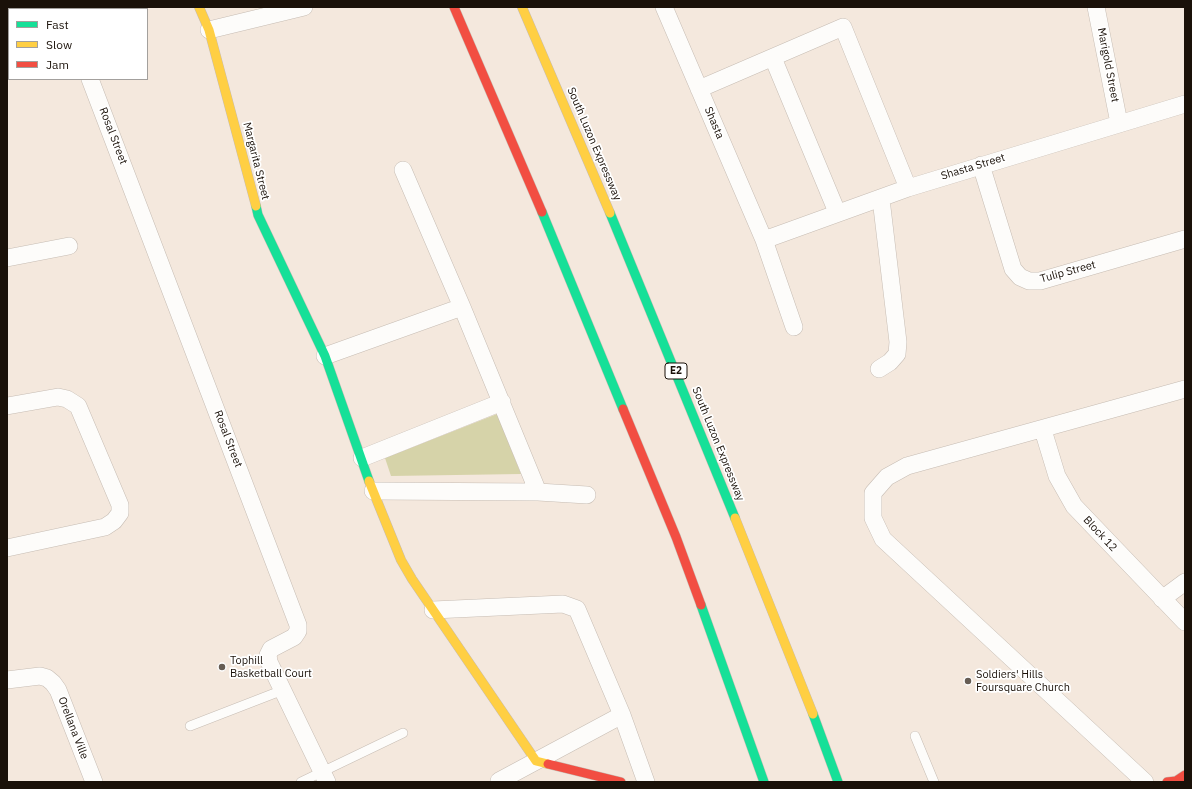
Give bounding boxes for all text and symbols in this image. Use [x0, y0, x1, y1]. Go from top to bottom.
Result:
legend [8, 8, 148, 80]
text: Fast [46, 17, 69, 32]
street label: Marigold Street [1094, 27, 1122, 103]
text: Slow [46, 37, 72, 52]
text: Jam [46, 57, 69, 72]
street label: South Luzon Expressway [564, 85, 624, 203]
street label: Shasta [701, 105, 727, 141]
street label: Rosal Street [96, 106, 130, 166]
street label: Margarita Street [240, 121, 272, 201]
street label: Shasta Street [939, 151, 1007, 183]
street label: Tulip Street [1039, 258, 1097, 286]
road number: E2 [665, 363, 687, 379]
street label: South Luzon Expressway [689, 385, 747, 503]
street label: Rosal Street [211, 409, 245, 469]
street label: Block 12 [1080, 514, 1120, 554]
place label: Tophill Basketball Court [230, 654, 312, 680]
marker: Tophill Basketball Court [217, 662, 227, 672]
place label: Soldiers' Hills Foursquare Church [976, 668, 1070, 694]
marker: Soldiers' Hills Foursquare Church [963, 676, 973, 686]
street label: Orellana Ville [55, 695, 91, 761]

